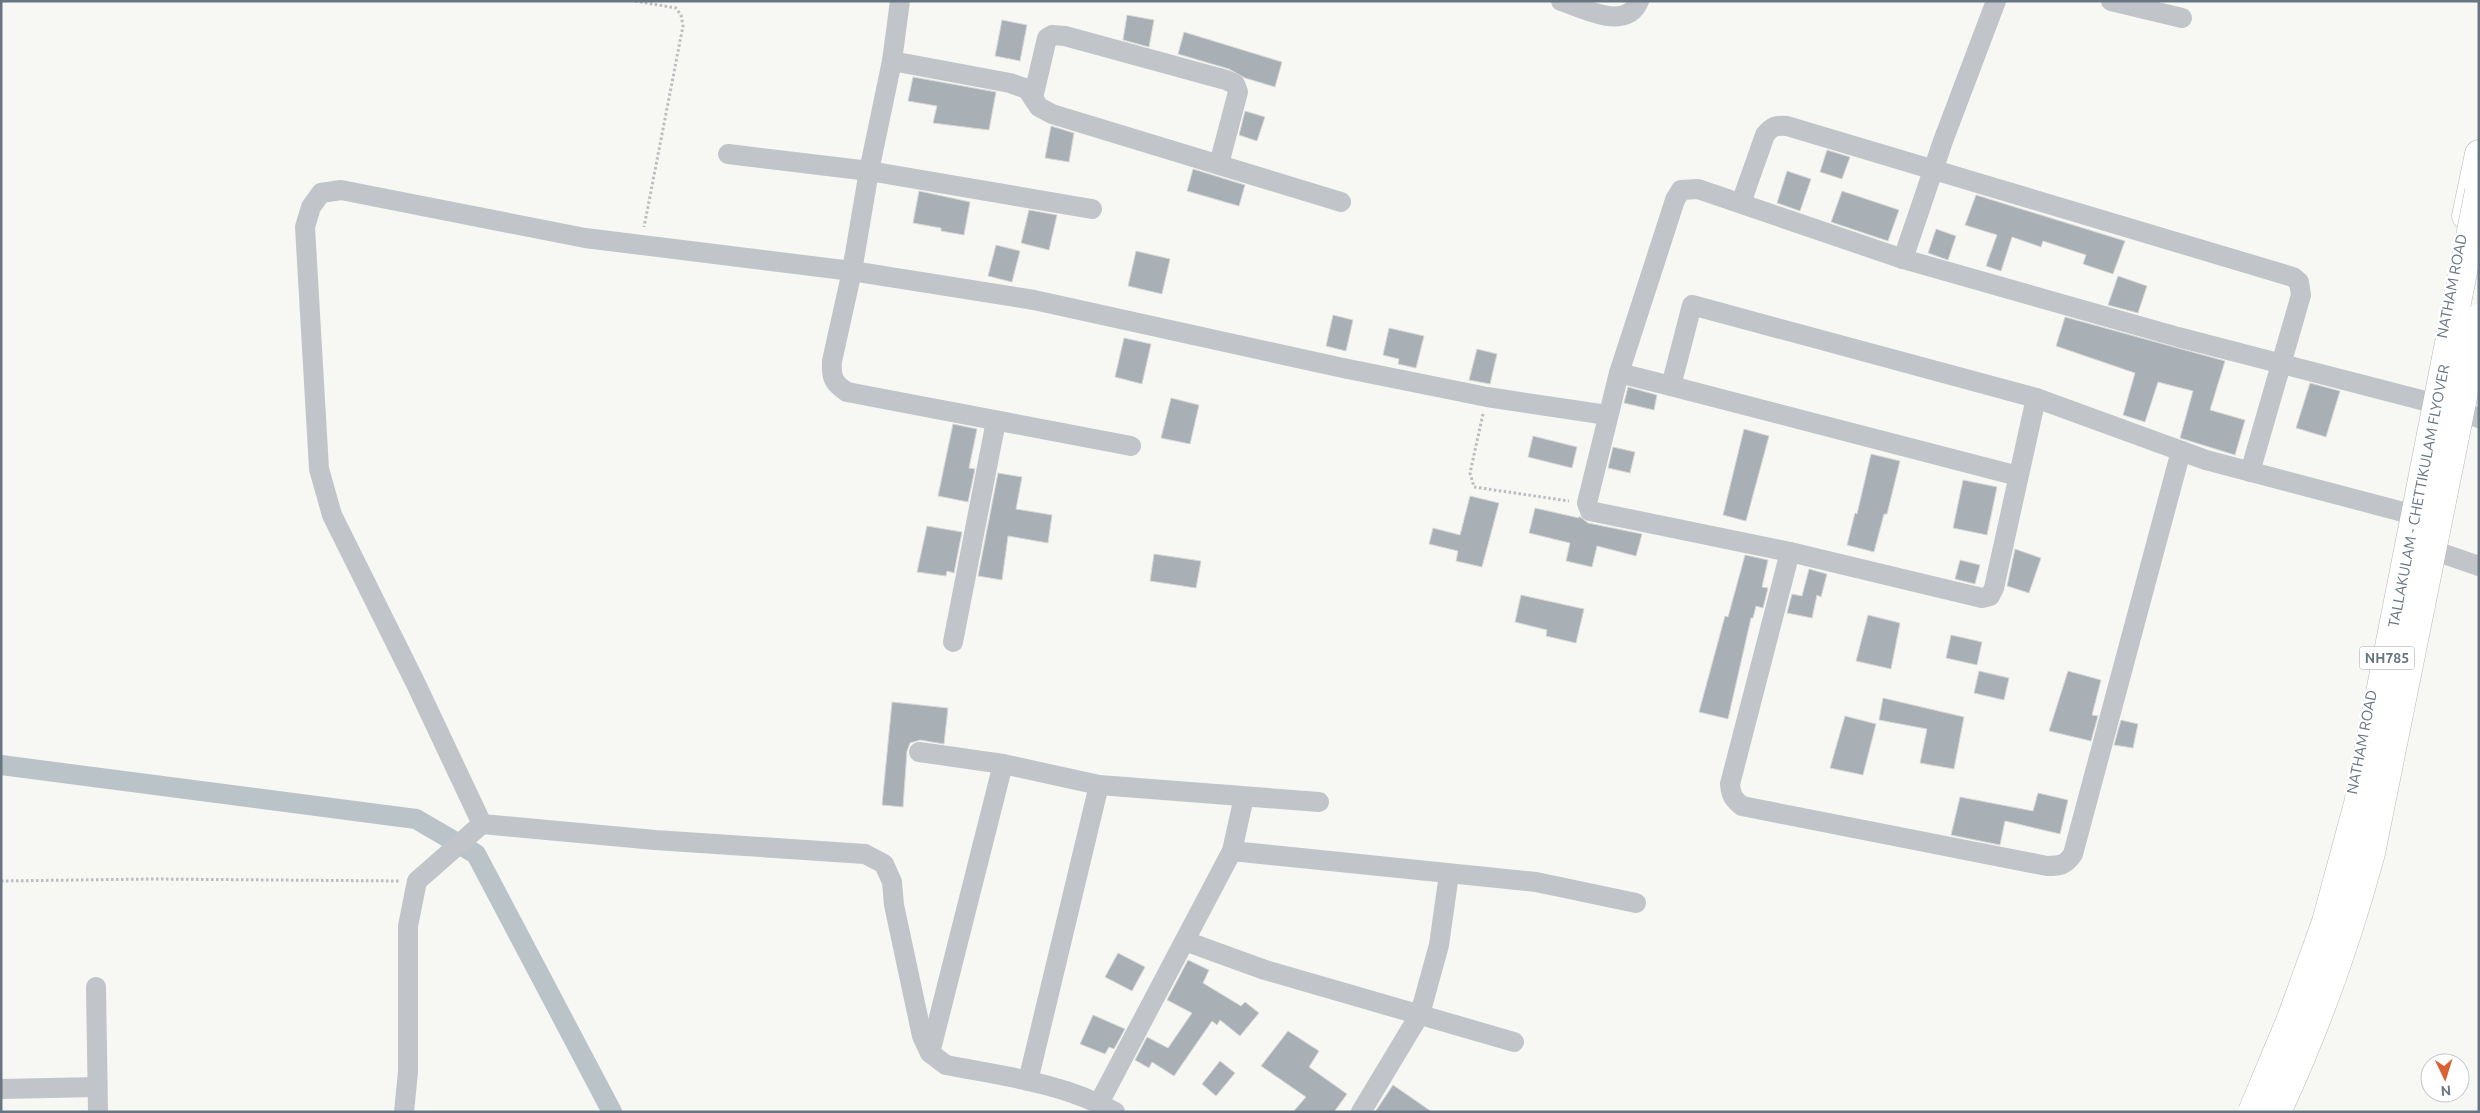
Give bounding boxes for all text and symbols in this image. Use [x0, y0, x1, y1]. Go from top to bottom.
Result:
street label: NATHAM ROAD [2433, 232, 2470, 339]
street label: TALLAKULAM - CHETTIKULAM FLYOVER [2385, 363, 2452, 629]
road number: NH785 [2360, 646, 2414, 670]
street label: NATHAM ROAD [2343, 688, 2380, 795]
north arrow [2420, 1053, 2470, 1103]
text: N [2440, 1083, 2452, 1099]

